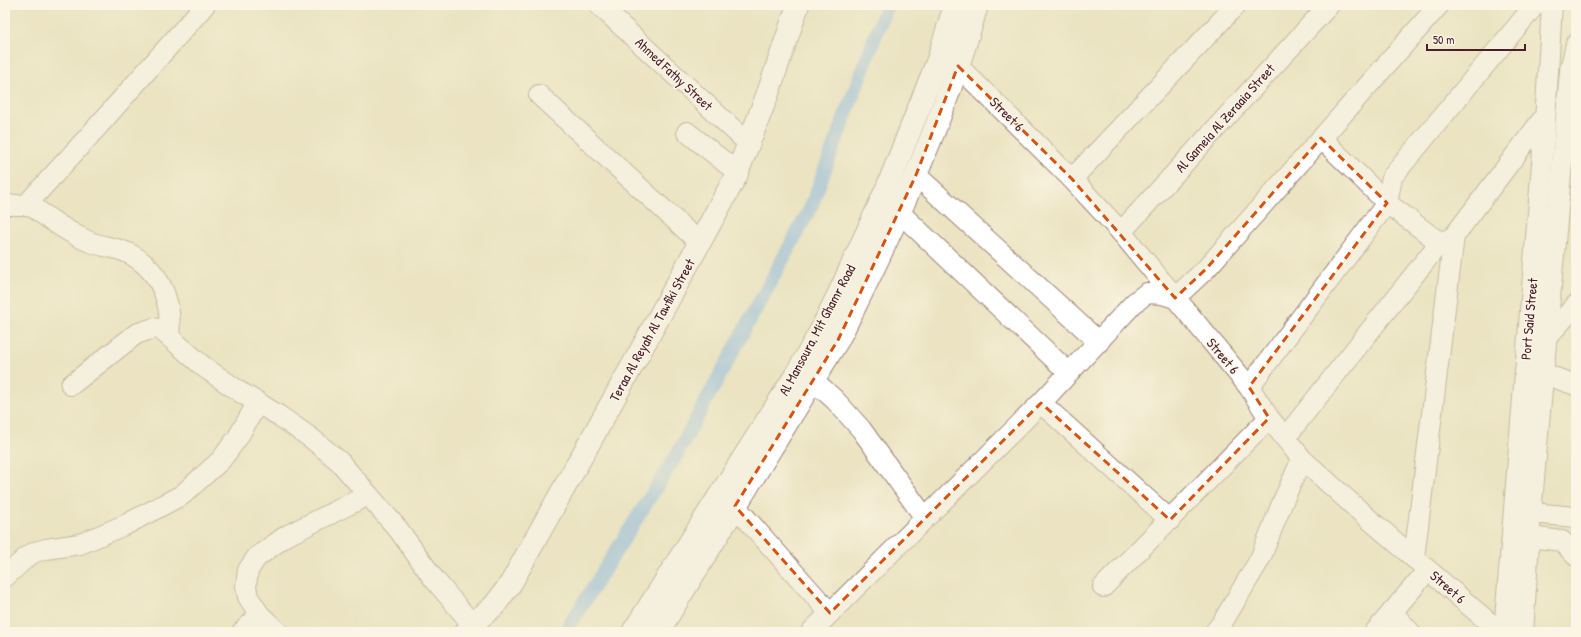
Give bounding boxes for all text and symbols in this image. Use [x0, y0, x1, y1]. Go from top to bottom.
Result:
scale bar [1427, 26, 1525, 52]
text: 50 m [1433, 31, 1454, 48]
street label: Ahmed Fathy Street [631, 33, 717, 115]
street label: Al Gameia Al Zeraaia Street [1171, 59, 1279, 176]
street label: Street 6 [986, 92, 1029, 135]
street label: Teraa Al Reyah Al Tawfiki Street [604, 255, 700, 405]
street label: Al Mansoura, Mit Ghamr Road [774, 260, 860, 399]
street label: Port Said Street [1515, 277, 1542, 361]
street label: Street 6 [1203, 334, 1244, 378]
street label: Street 6 [1426, 566, 1470, 608]

